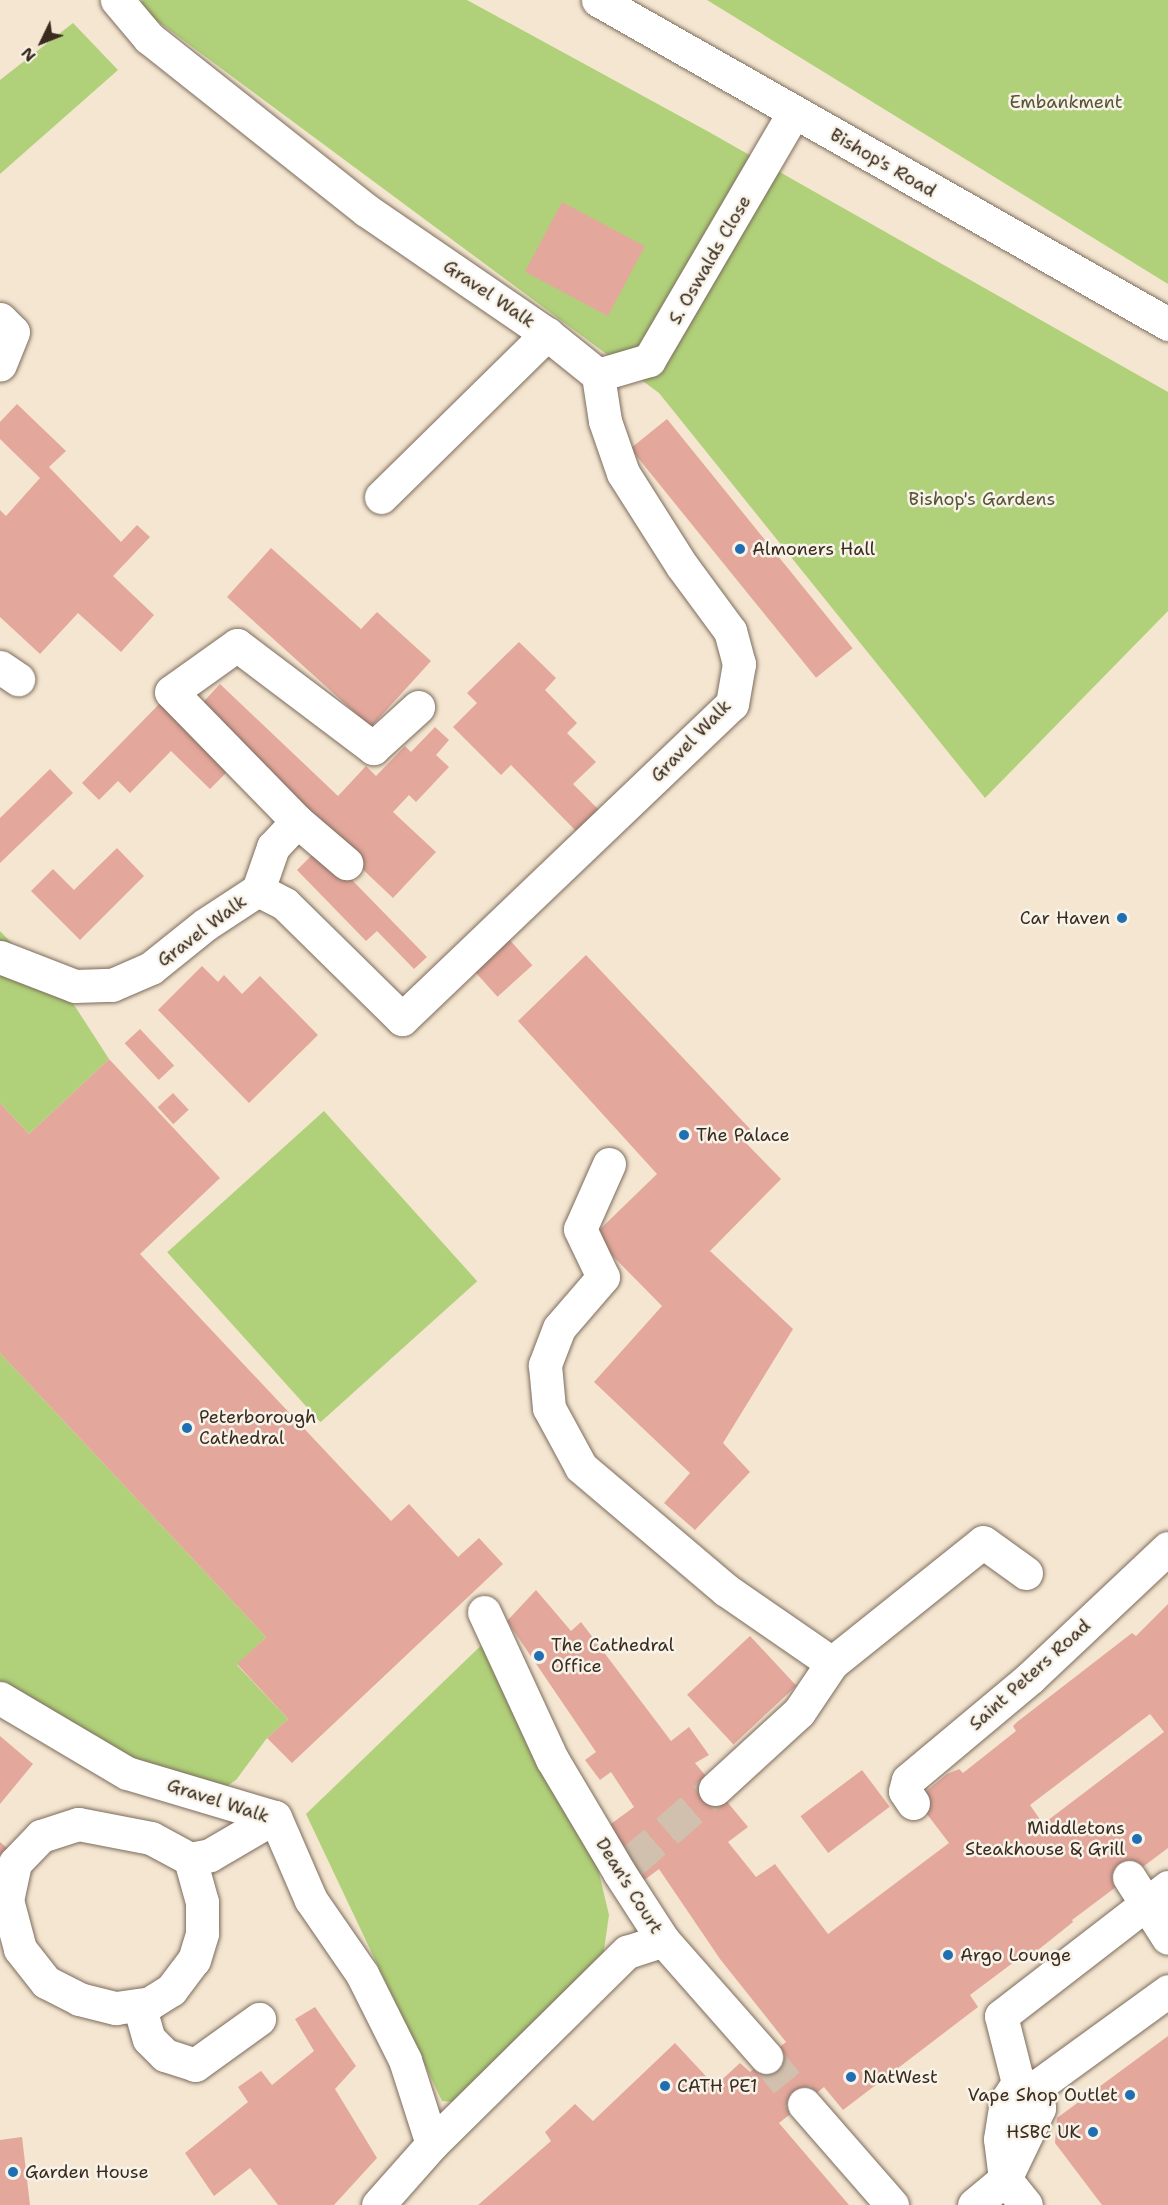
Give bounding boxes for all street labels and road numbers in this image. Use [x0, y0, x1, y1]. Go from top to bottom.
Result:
street label: Bishop's Road [826, 124, 940, 202]
street label: S. Oswalds Close [664, 192, 756, 328]
street label: Gravel Walk [439, 255, 539, 333]
street label: Gravel Walk [646, 695, 736, 787]
street label: Gravel Walk [153, 890, 251, 972]
street label: Saint Peters Road [965, 1615, 1095, 1735]
street label: Gravel Walk [164, 1774, 272, 1828]
street label: Dean's Court [591, 1834, 667, 1938]

